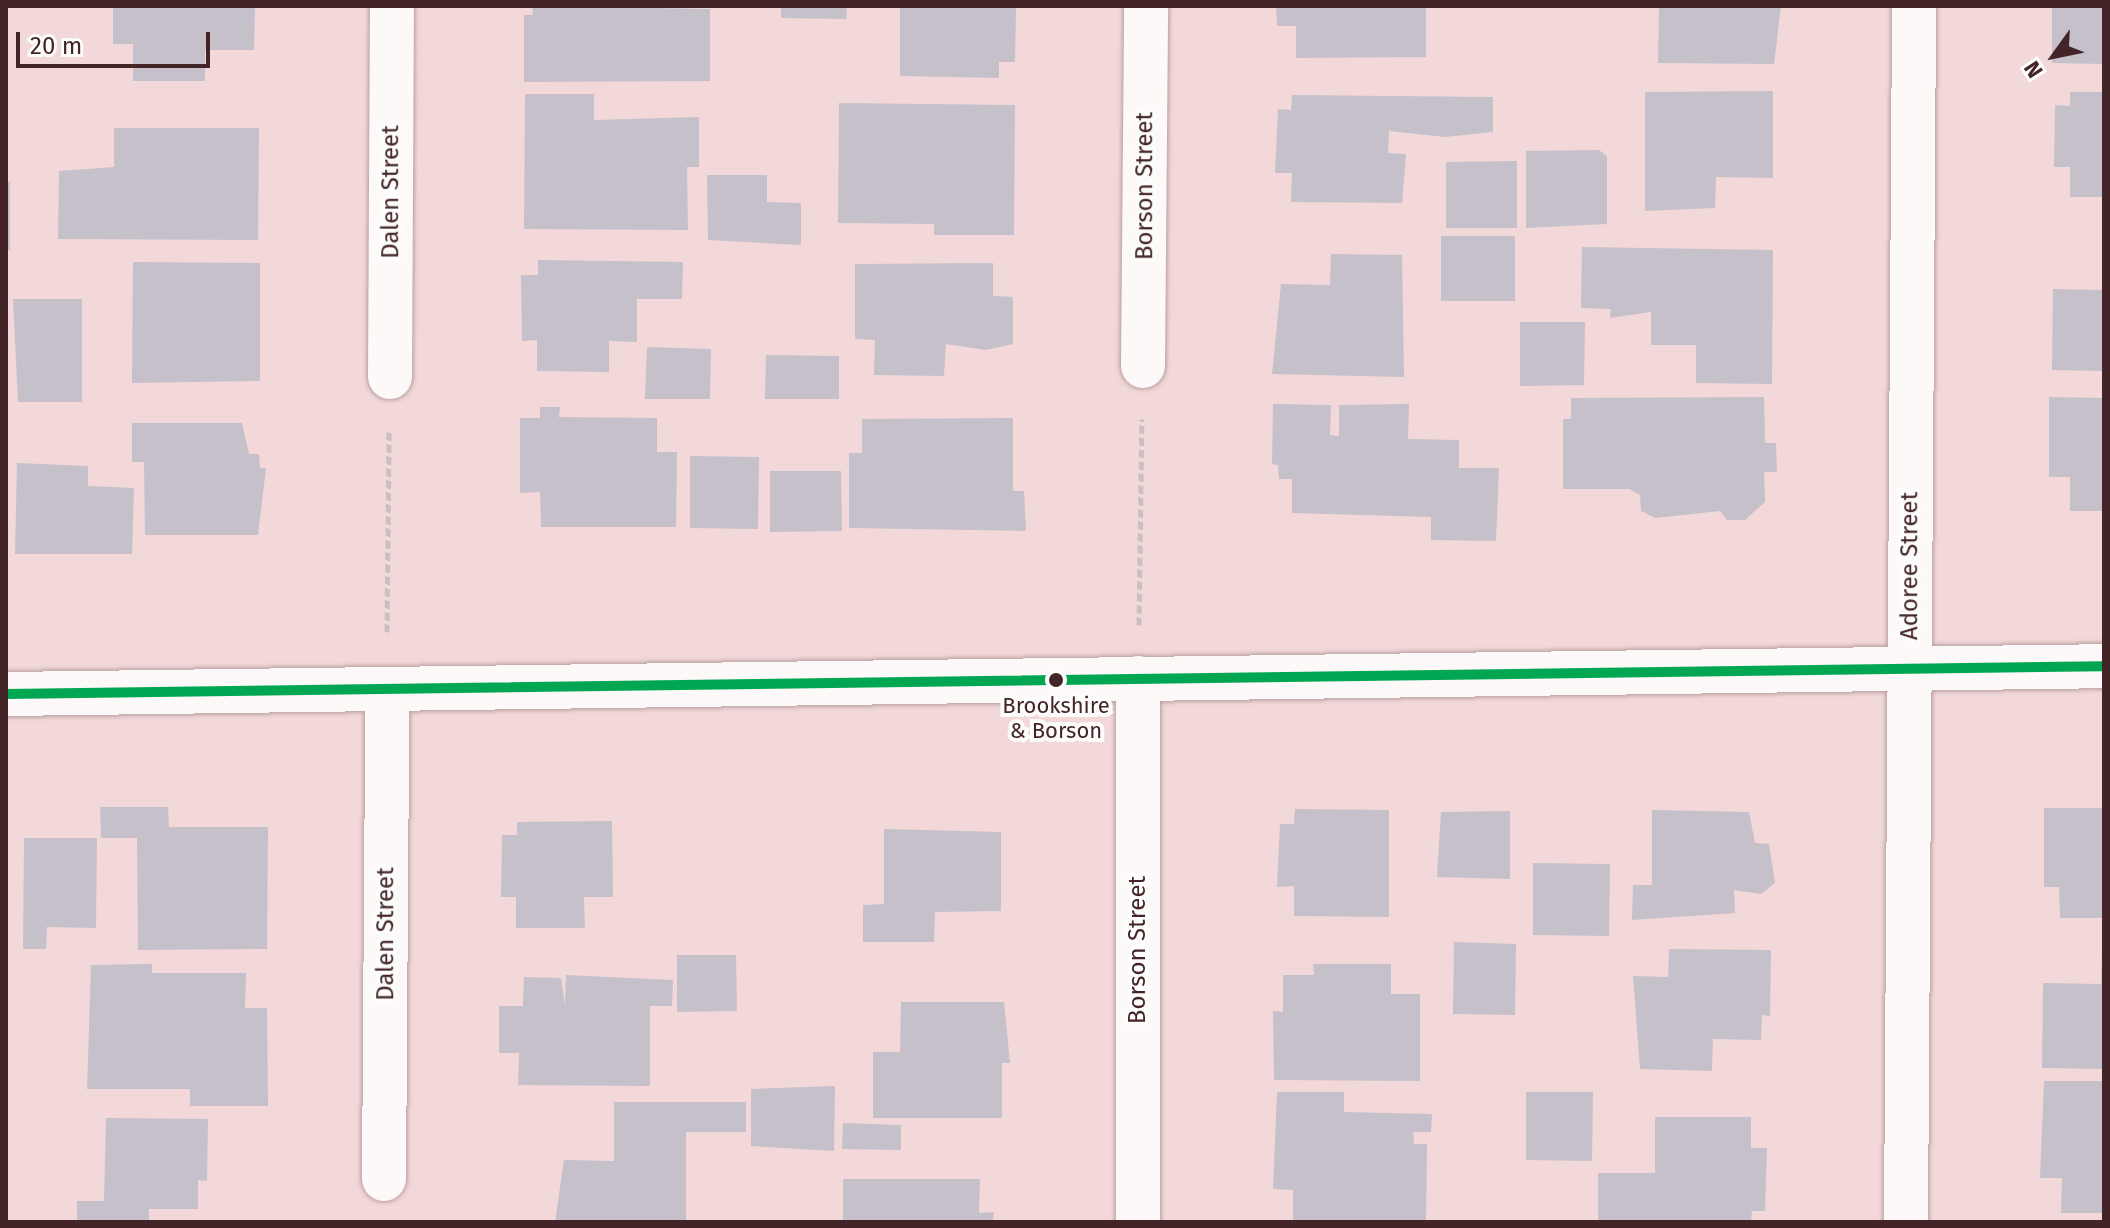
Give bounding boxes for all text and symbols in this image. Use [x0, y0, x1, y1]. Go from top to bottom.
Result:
scale bar [20, 16, 214, 66]
north arrow [2014, 16, 2094, 96]
text: 20 m [30, 32, 82, 60]
text: N [2018, 56, 2049, 83]
street label: Borson Street [1131, 112, 1159, 260]
street label: Dalen Street [377, 125, 405, 259]
street label: Adoree Street [1896, 492, 1924, 640]
marker: Brookshire & Borson [1048, 672, 1064, 688]
place label: Brookshire & Borson [1002, 692, 1110, 744]
street label: Dalen Street [372, 867, 400, 1001]
street label: Borson Street [1124, 876, 1152, 1024]

